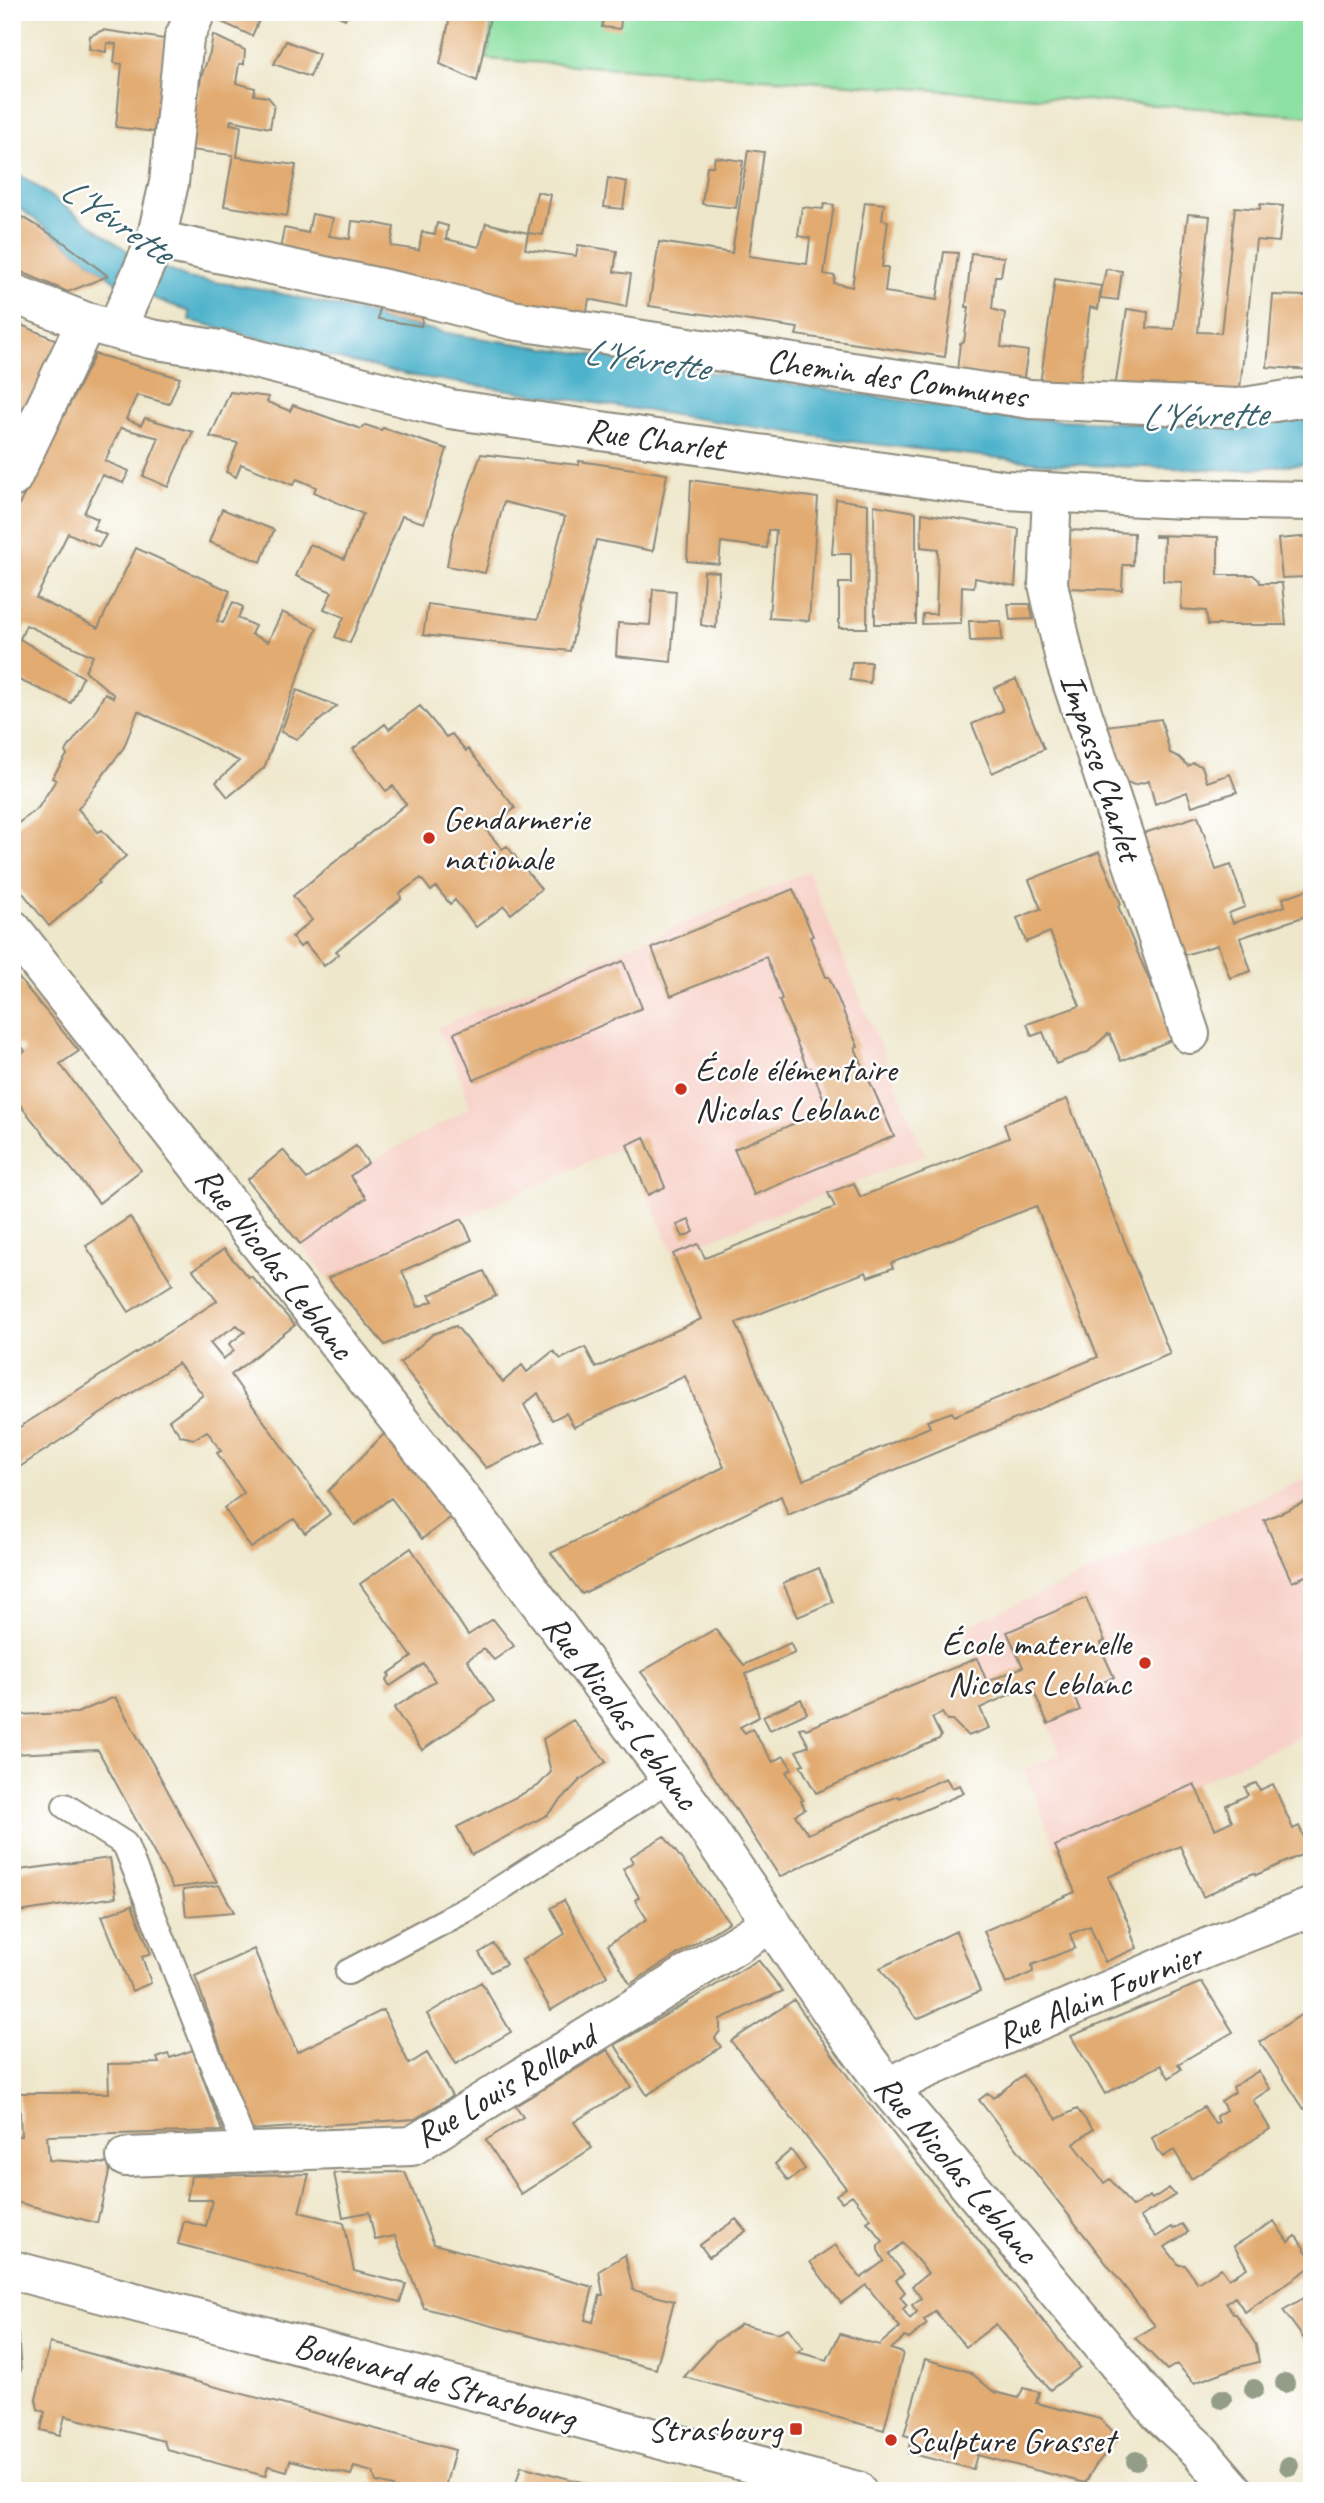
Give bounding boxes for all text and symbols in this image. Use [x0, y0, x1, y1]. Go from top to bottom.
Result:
water label: L'Yévrette [52, 166, 186, 277]
water label: L'Yévrette [581, 327, 716, 392]
street label: Chemin des Communes [764, 337, 1033, 419]
water label: L'Yévrette [1141, 389, 1272, 441]
street label: Rue Charlet [583, 407, 731, 471]
street label: Impasse Charlet [1050, 668, 1153, 869]
place label: Gendarmerie nationale [443, 796, 592, 881]
marker: Gendarmerie nationale [421, 830, 437, 846]
place label: École élémentaire Nicolas Leblanc [695, 1047, 899, 1132]
marker: École élémentaire Nicolas Leblanc [673, 1081, 689, 1097]
street label: Rue Nicolas Leblanc [186, 1157, 365, 1370]
street label: Rue Nicolas Leblanc [533, 1605, 710, 1820]
place label: École maternelle Nicolas Leblanc [941, 1621, 1134, 1706]
marker: École maternelle Nicolas Leblanc [1137, 1655, 1153, 1671]
street label: Rue Alain Fournier [990, 1931, 1211, 2058]
street label: Rue Louis Rolland [406, 2012, 608, 2158]
street label: Rue Nicolas Leblanc [865, 2065, 1050, 2274]
street label: Boulevard de Strasbourg [290, 2322, 583, 2441]
place label: Strasbourg [647, 2407, 785, 2452]
place label: Sculpture Grasset [905, 2418, 1119, 2463]
marker: Strasbourg [788, 2421, 804, 2437]
marker: Sculpture Grasset [883, 2432, 899, 2448]

